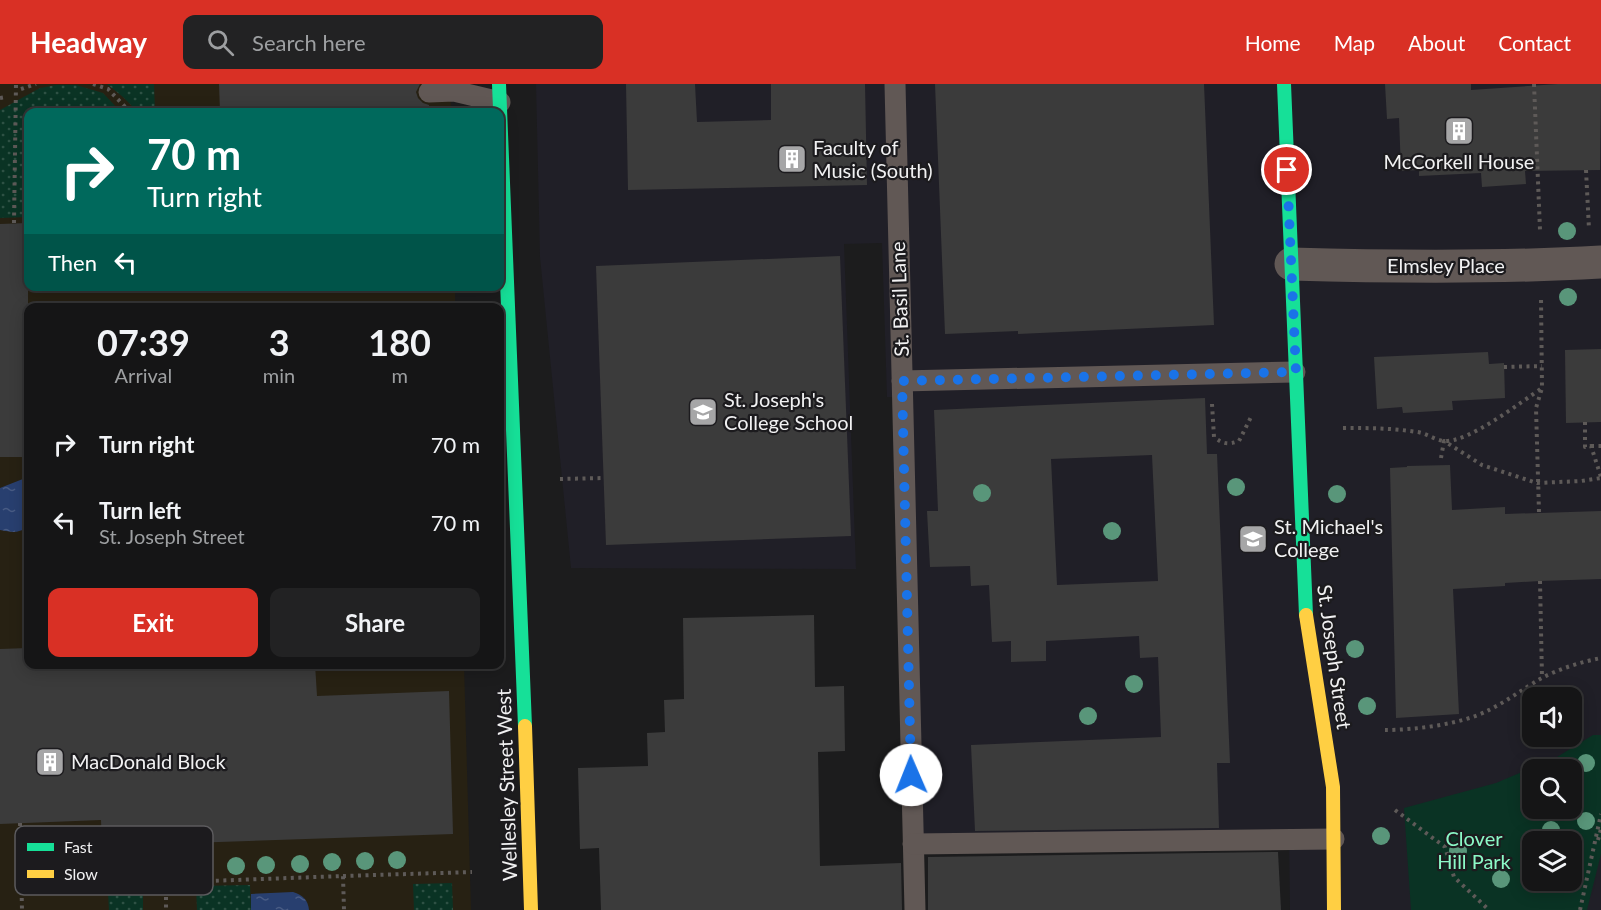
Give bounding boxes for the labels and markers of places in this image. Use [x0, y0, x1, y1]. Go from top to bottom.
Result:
building icon: McCorkell House [1443, 115, 1475, 147]
place label: Faculty of Music (South) [813, 135, 933, 182]
building icon: Faculty of Music (South) [776, 143, 808, 175]
pin [1261, 144, 1312, 195]
place label: McCorkell House [1384, 149, 1534, 173]
place label: St. Joseph's College School [724, 387, 853, 434]
school or university icon: St. Joseph's College School [687, 396, 719, 428]
place label: St. Michael's College [1274, 514, 1383, 561]
school or university icon: St. Michael's College [1237, 523, 1269, 555]
building icon: MacDonald Block [34, 746, 66, 778]
place label: MacDonald Block [71, 749, 227, 773]

